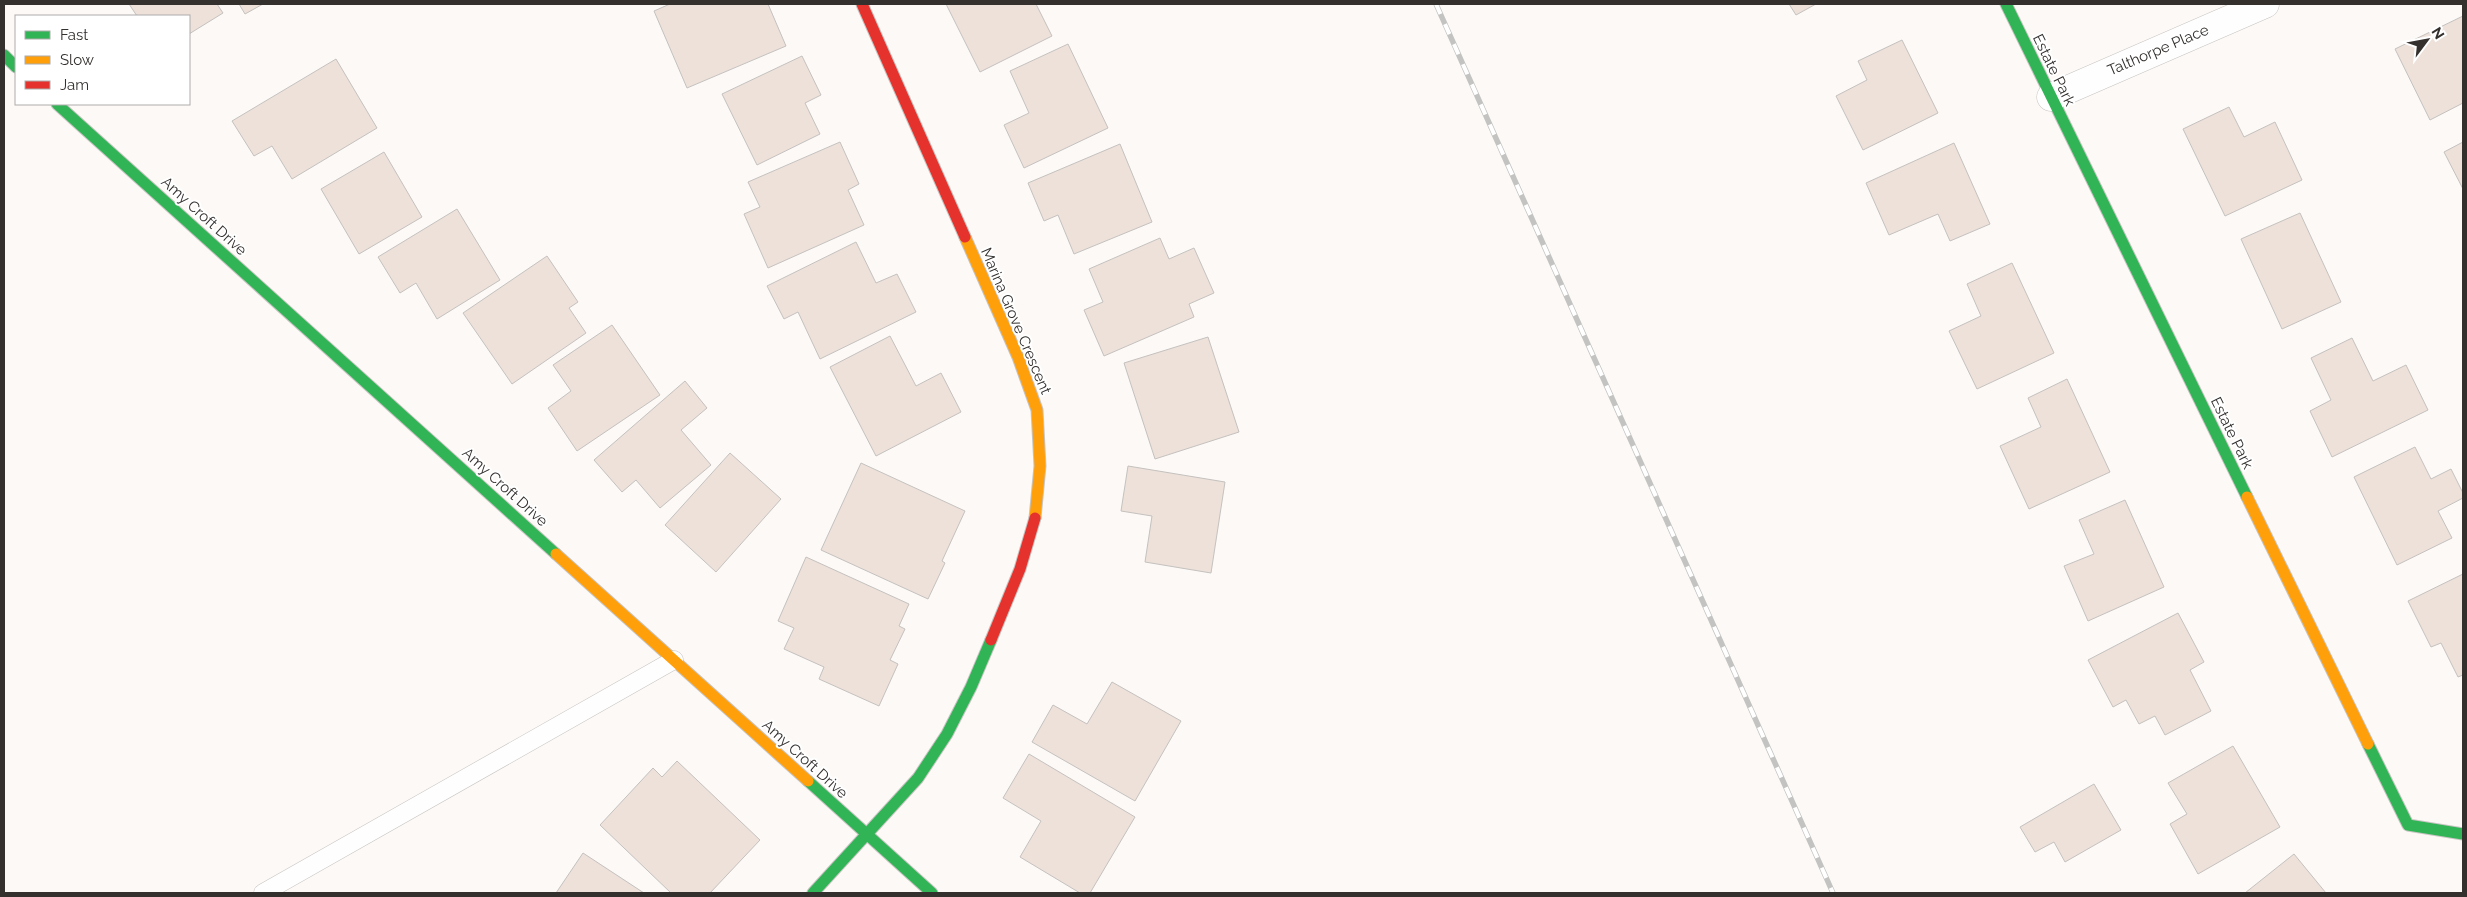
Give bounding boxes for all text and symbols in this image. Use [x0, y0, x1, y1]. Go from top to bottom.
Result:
legend [15, 15, 190, 105]
north arrow [2402, 15, 2452, 65]
street label: Talthorpe Place [2105, 20, 2212, 79]
text: N [2428, 24, 2448, 42]
text: Fast [60, 26, 88, 44]
street label: Estate Park [2029, 31, 2079, 109]
text: Slow [60, 51, 94, 69]
text: Jam [60, 76, 89, 94]
street label: Amy Croft Drive [157, 173, 251, 259]
street label: Marina Grove Crescent [977, 245, 1055, 397]
street label: Estate Park [2207, 394, 2257, 472]
street label: Amy Croft Drive [458, 444, 552, 530]
street label: Amy Croft Drive [758, 716, 852, 802]

